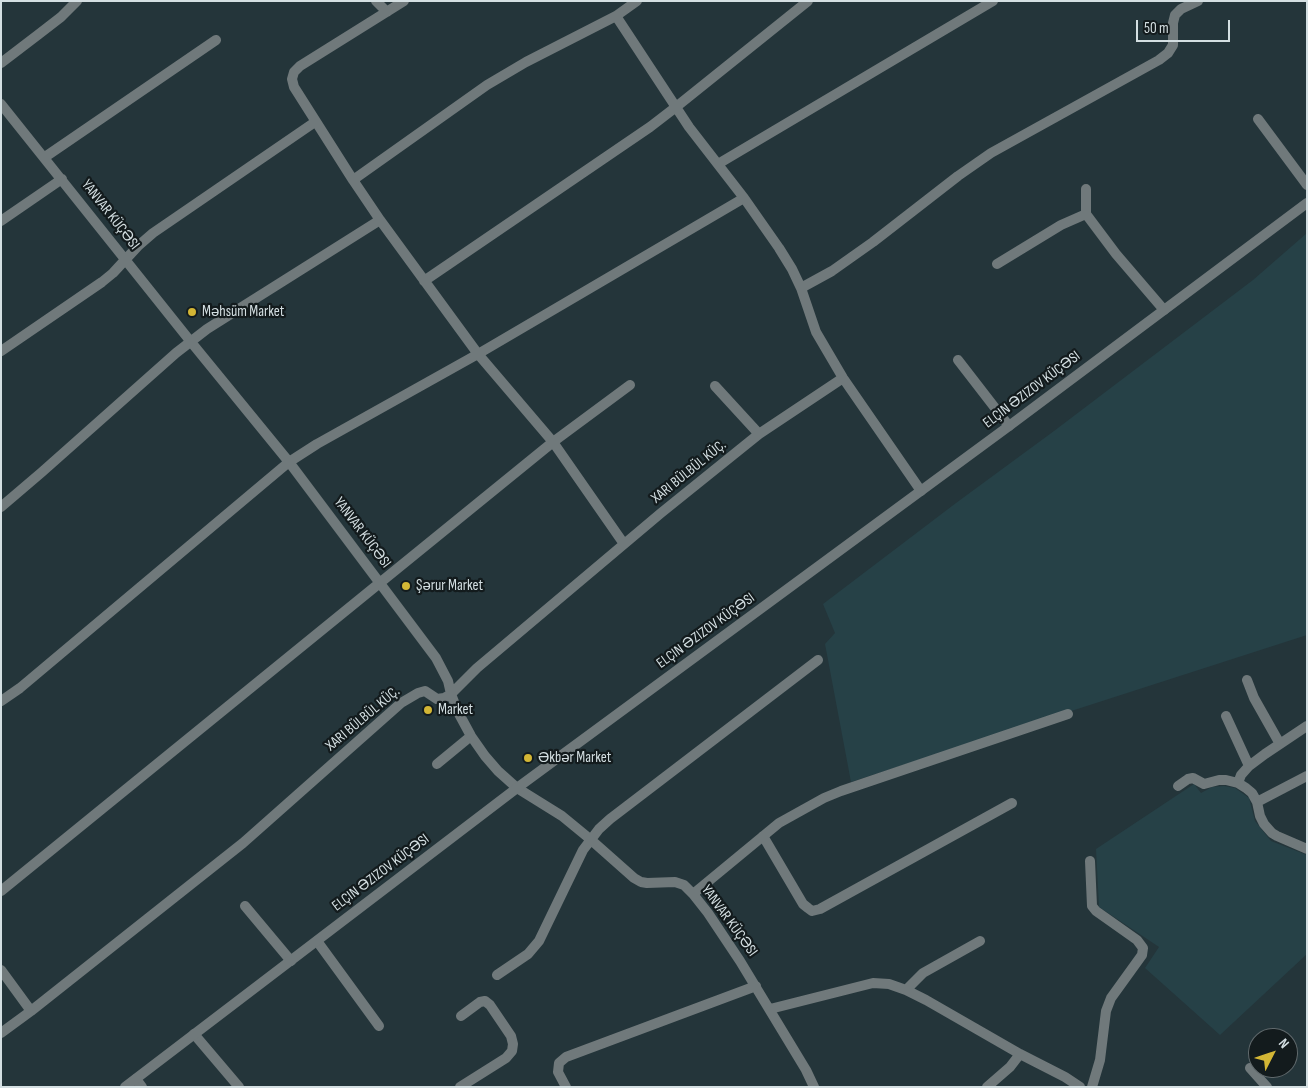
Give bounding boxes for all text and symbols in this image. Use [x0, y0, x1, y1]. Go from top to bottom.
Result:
scale bar [1138, 10, 1232, 42]
text: 50 m [1144, 19, 1169, 38]
street label: YANVAR KÜÇƏSI [77, 176, 143, 254]
place label: Məhsüm Market [202, 303, 284, 321]
marker: Məhsüm Market [186, 306, 198, 318]
street label: ELÇIN ƏZIZOV KÜÇƏSI [980, 348, 1084, 432]
street label: XARI BÜLBÜL KÜÇ. [648, 436, 730, 508]
street label: YANVAR KÜÇƏSI [330, 494, 394, 572]
place label: Şərur Market [416, 577, 483, 595]
marker: Şərur Market [400, 580, 412, 592]
street label: ELÇIN ƏZIZOV KÜÇƏSI [653, 589, 759, 673]
street label: XARI BÜLBÜL KÜÇ. [322, 683, 404, 755]
place label: Market [438, 701, 473, 719]
marker: Market [422, 704, 434, 716]
place label: Əkbər Market [538, 749, 611, 767]
marker: Əkbər Market [522, 752, 534, 764]
street label: ELÇIN ƏZIZOV KÜÇƏSI [329, 831, 433, 915]
street label: YANVAR KÜÇƏSI [697, 882, 761, 960]
north arrow [1248, 1028, 1298, 1078]
text: N [1275, 1035, 1293, 1052]

